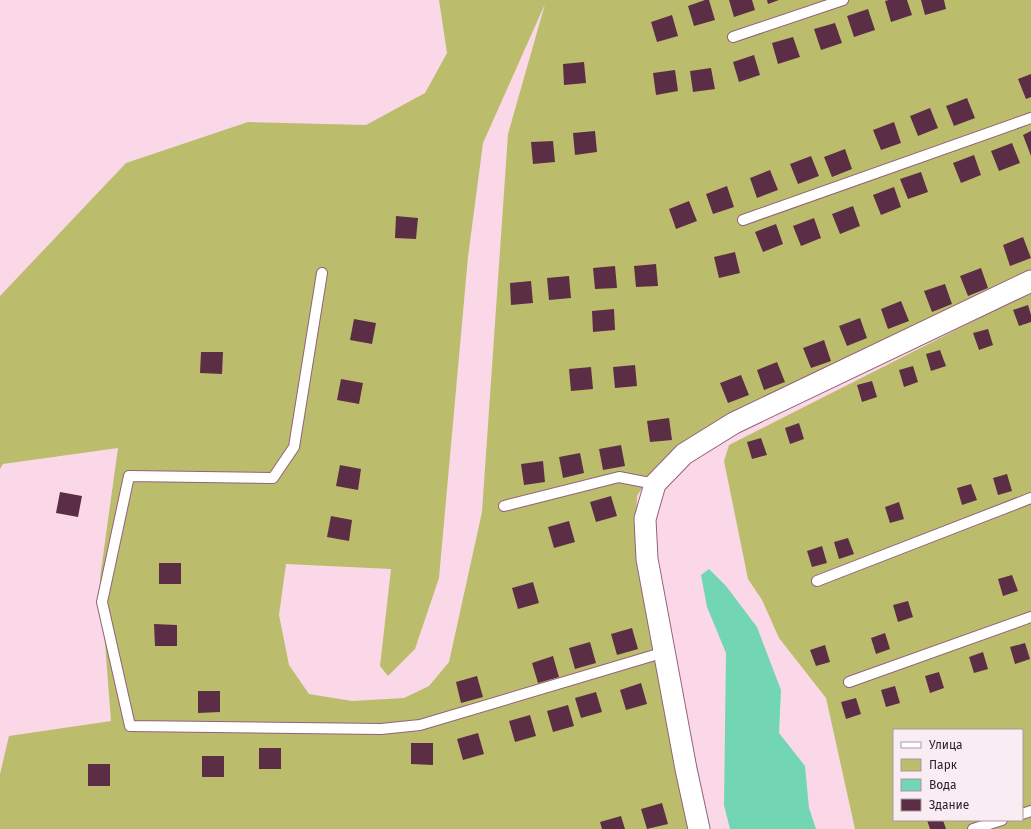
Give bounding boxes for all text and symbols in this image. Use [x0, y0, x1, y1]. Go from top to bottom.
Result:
legend [893, 729, 1023, 821]
text: Улица [929, 738, 963, 752]
text: Парк [929, 758, 958, 772]
text: Вода [929, 778, 956, 792]
text: Здание [929, 798, 969, 812]

